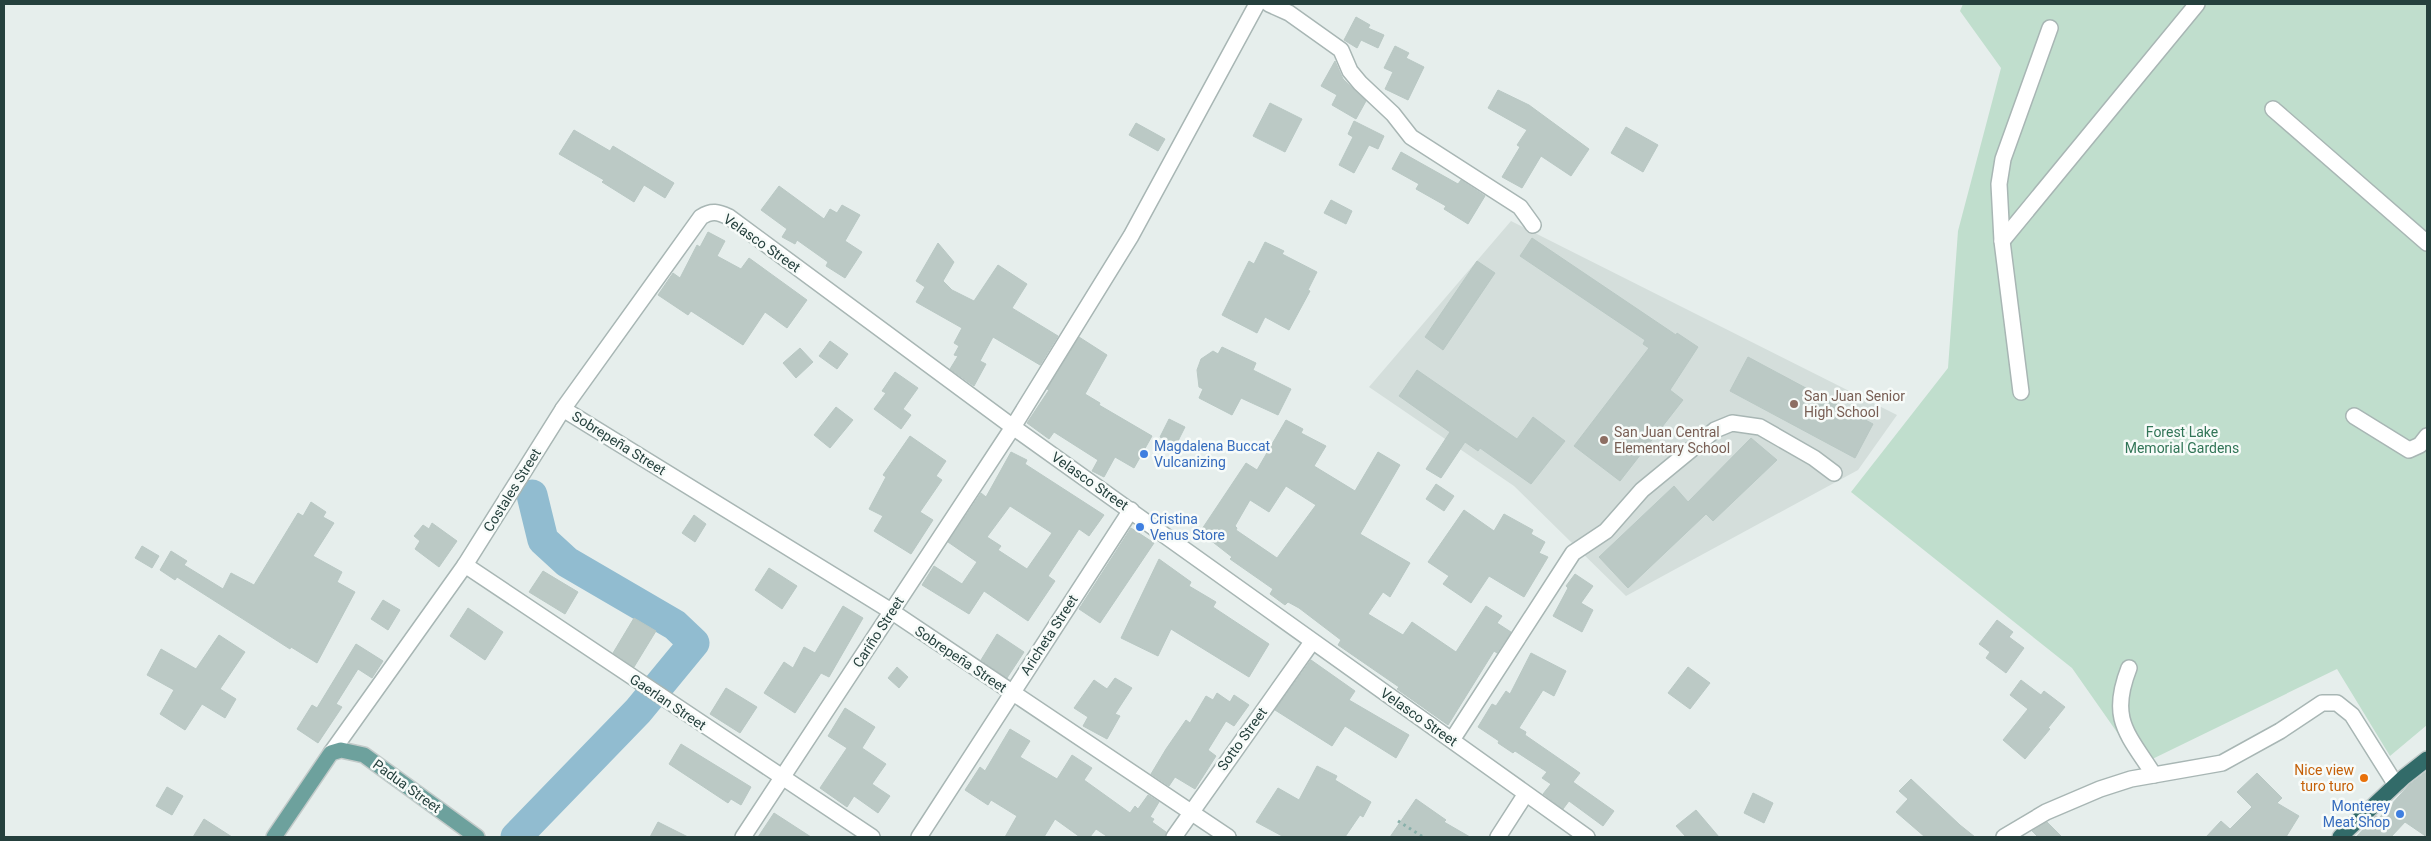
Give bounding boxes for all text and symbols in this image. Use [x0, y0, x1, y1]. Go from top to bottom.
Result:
street label: Velasco Street [721, 211, 804, 276]
place label: San Juan Senior High School [1804, 388, 1905, 420]
marker: San Juan Senior High School [1788, 398, 1800, 410]
street label: Sobrepeña Street [569, 408, 669, 478]
place label: San Juan Central Elementary School [1614, 424, 1730, 456]
park label: Forest Lake Memorial Gardens [2125, 424, 2239, 456]
marker: San Juan Central Elementary School [1598, 434, 1610, 446]
place label: Magdalena Buccat Vulcanizing [1154, 438, 1271, 470]
street label: Costales Street [480, 445, 544, 535]
marker: Magdalena Buccat Vulcanizing [1138, 448, 1150, 460]
street label: Velasco Street [1049, 449, 1132, 514]
place label: Cristina Venus Store [1150, 511, 1225, 543]
marker: Cristina Venus Store [1134, 521, 1146, 533]
street label: Aricheta Street [1017, 592, 1081, 678]
street label: Cariño Street [849, 593, 907, 670]
street label: Sobrepeña Street [912, 622, 1010, 696]
street label: Gaerlan Street [627, 671, 709, 734]
street label: Velasco Street [1378, 685, 1461, 750]
street label: Sotto Street [1214, 704, 1270, 774]
street label: Padua Street [370, 756, 444, 816]
place label: Nice view turo turo [2294, 762, 2354, 794]
marker: Nice view turo turo [2358, 772, 2370, 784]
place label: Monterey Meat Shop [2323, 798, 2390, 830]
marker: Monterey Meat Shop [2394, 808, 2406, 820]

